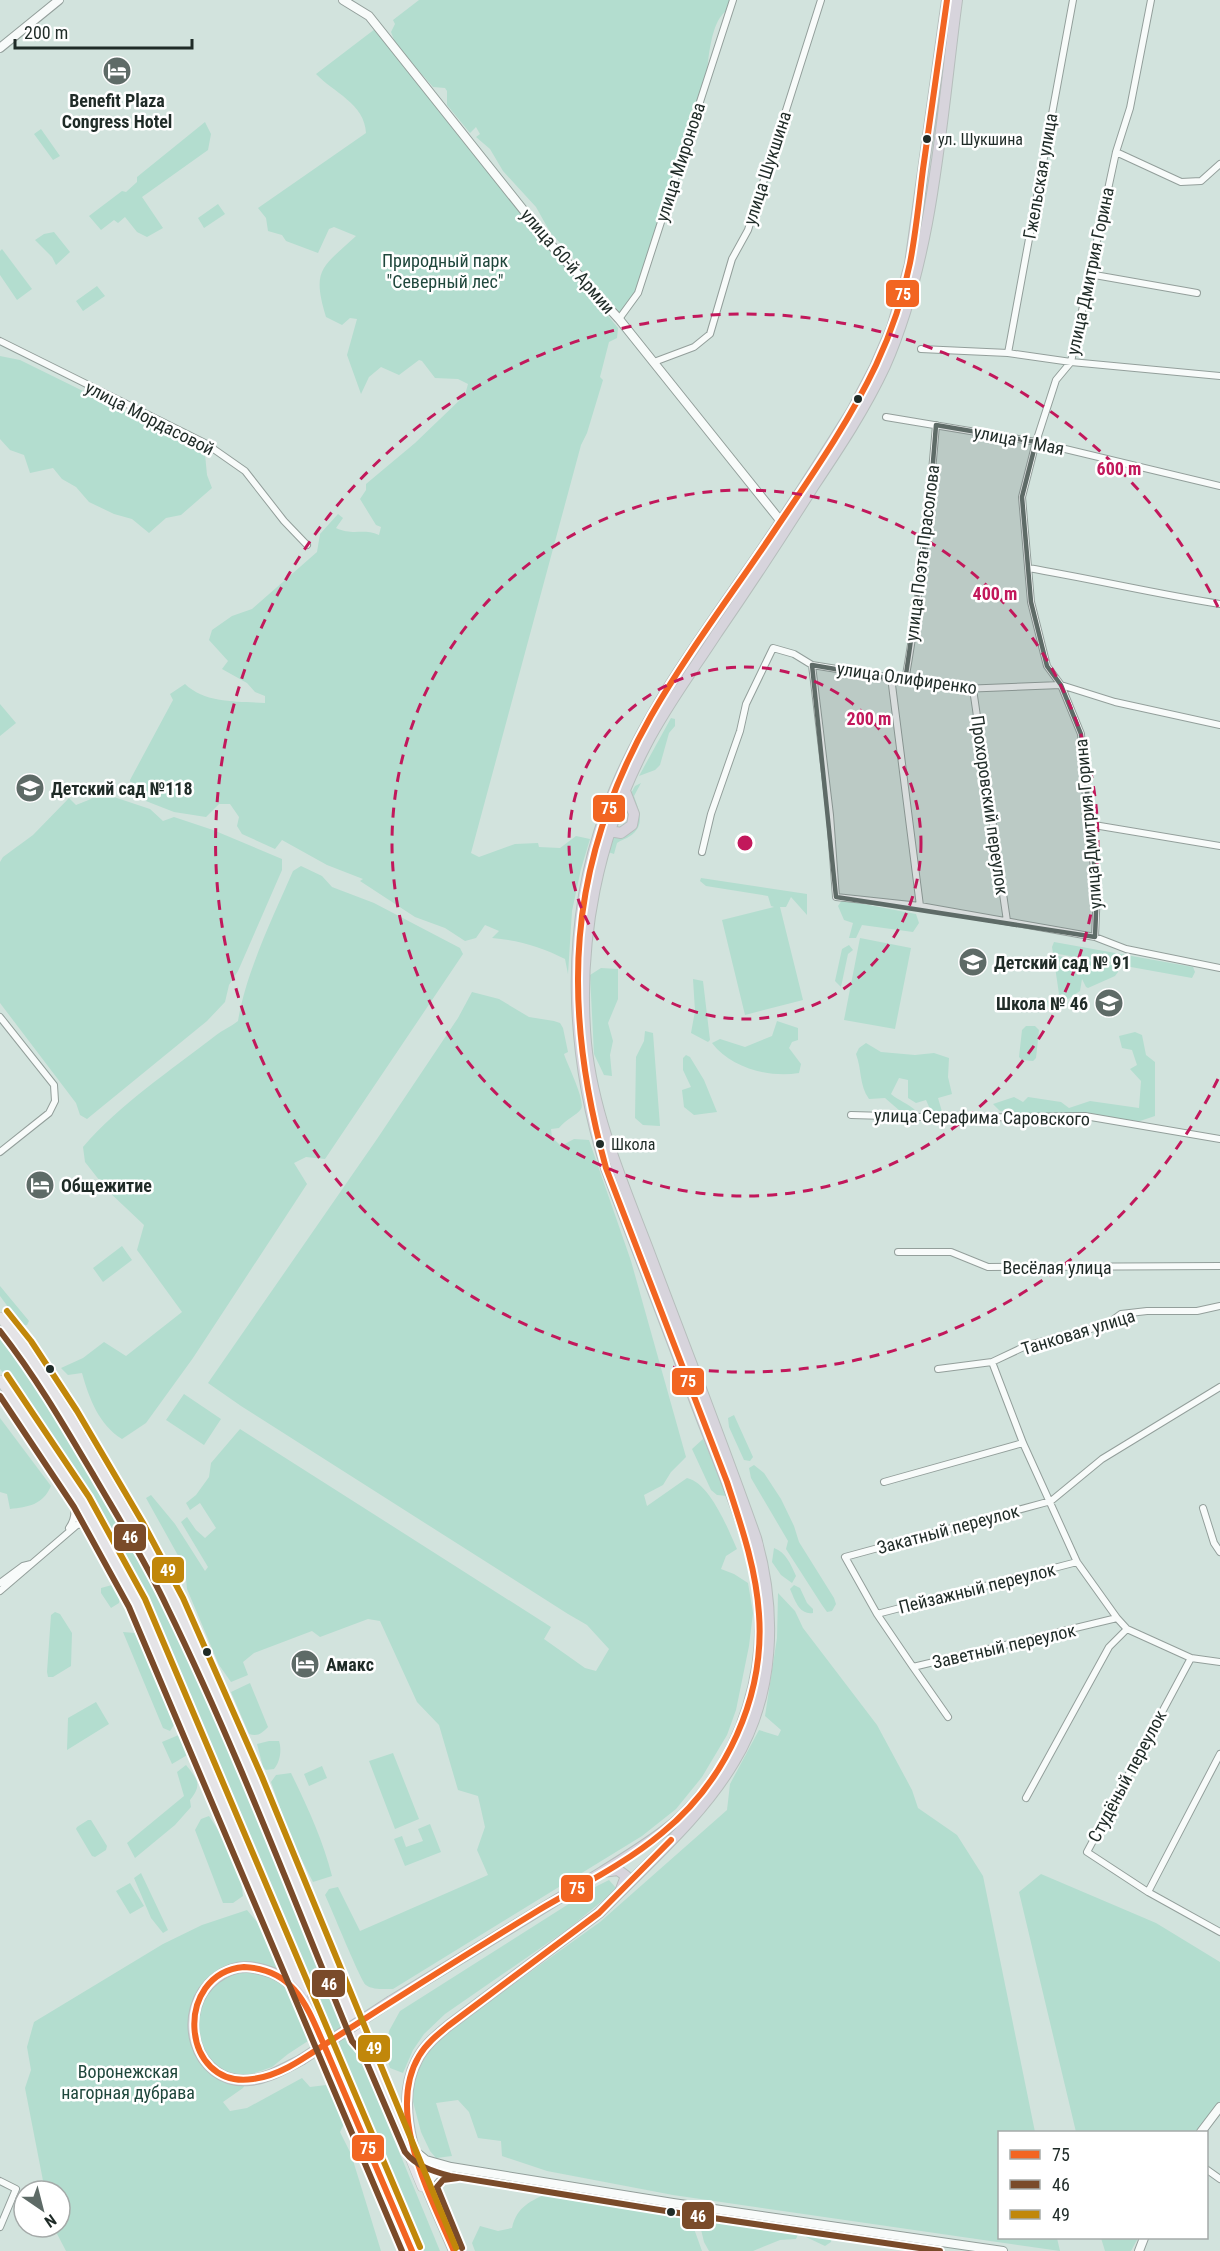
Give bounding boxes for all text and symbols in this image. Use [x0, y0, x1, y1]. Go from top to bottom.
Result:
scale bar [15, 12, 192, 50]
text: 200 m [24, 22, 68, 43]
hotel icon: Benefit Plaza Congress Hotel [101, 55, 133, 87]
place label: Benefit Plaza Congress Hotel [62, 90, 172, 132]
street label: улица Миронова [651, 100, 709, 224]
street label: улица Шукшина [739, 109, 795, 227]
street label: Гжельская улица [1019, 111, 1061, 241]
place label: ул. Шукшина [938, 130, 1023, 149]
marker: ул. Шукшина [921, 133, 933, 145]
street label: улица Дмитрия Горина [1062, 185, 1118, 357]
street label: улица 60-й Армии [517, 204, 619, 318]
park label: Природный парк "Северный лес" [382, 250, 508, 292]
line badge: 75 [885, 279, 920, 308]
text: 75 [895, 285, 911, 304]
street label: улица Мордасовой [82, 376, 218, 460]
unlabelled marker [852, 393, 864, 405]
street label: улица 1 Мая [972, 421, 1066, 459]
text: 600 m [1097, 458, 1141, 479]
street label: улица Поэта Прасолова [901, 464, 943, 642]
text: 400 m [973, 583, 1017, 604]
street label: улица Олифиренко [836, 658, 978, 698]
text: 200 m [847, 708, 891, 729]
street label: Прохоровский переулок [967, 714, 1013, 896]
street label: улица Дмитрия Горина [1070, 738, 1106, 910]
school or university icon: Детский сад №118 [14, 772, 46, 804]
place label: Детский сад №118 [51, 778, 192, 799]
line badge: 75 [592, 794, 626, 823]
text: 75 [601, 799, 617, 818]
centre of rings [735, 833, 755, 853]
school or university icon: Детский сад № 91 [957, 946, 989, 978]
place label: Детский сад № 91 [994, 952, 1131, 973]
school or university icon: Школа № 46 [1093, 987, 1125, 1019]
place label: Школа № 46 [996, 993, 1088, 1014]
street label: улица Серафима Саровского [874, 1105, 1090, 1129]
place label: Школа [611, 1135, 655, 1154]
marker: Школа [594, 1138, 606, 1150]
hotel icon: Общежитие [24, 1169, 56, 1201]
place label: Общежитие [61, 1175, 152, 1196]
street label: Весёлая улица [1002, 1257, 1112, 1278]
street label: Танковая улица [1019, 1305, 1137, 1359]
unlabelled marker [44, 1363, 56, 1375]
line badge: 75 [671, 1367, 705, 1396]
text: 75 [680, 1372, 696, 1391]
street label: Закатный переулок [875, 1500, 1022, 1558]
line badge: 46 [113, 1523, 147, 1552]
text: 46 [122, 1528, 138, 1547]
line badge: 49 [151, 1556, 185, 1584]
street label: Пейзажный переулок [896, 1558, 1058, 1618]
text: 49 [160, 1561, 176, 1580]
street label: Заветный переулок [930, 1619, 1078, 1673]
unlabelled marker [201, 1646, 213, 1658]
hotel icon: Амакс [289, 1648, 321, 1680]
place label: Амакс [326, 1654, 374, 1675]
street label: Студёный переулок [1083, 1706, 1171, 1846]
line badge: 75 [560, 1874, 594, 1903]
text: 75 [569, 1879, 585, 1898]
line badge: 46 [311, 1969, 346, 1998]
text: 46 [321, 1975, 337, 1994]
line badge: 49 [357, 2034, 391, 2063]
text: 49 [366, 2039, 382, 2058]
park label: Воронежская нагорная дубрава [61, 2061, 195, 2103]
legend [998, 2131, 1208, 2239]
line badge: 75 [351, 2134, 385, 2162]
text: 75 [360, 2139, 376, 2158]
text: 75 [1052, 2144, 1070, 2165]
text: 46 [1052, 2174, 1070, 2195]
north arrow [12, 2179, 72, 2239]
line badge: 46 [681, 2201, 715, 2230]
text: 49 [1052, 2204, 1070, 2225]
unlabelled marker [665, 2206, 677, 2218]
text: 46 [690, 2207, 706, 2226]
text: N [41, 2210, 60, 2231]

